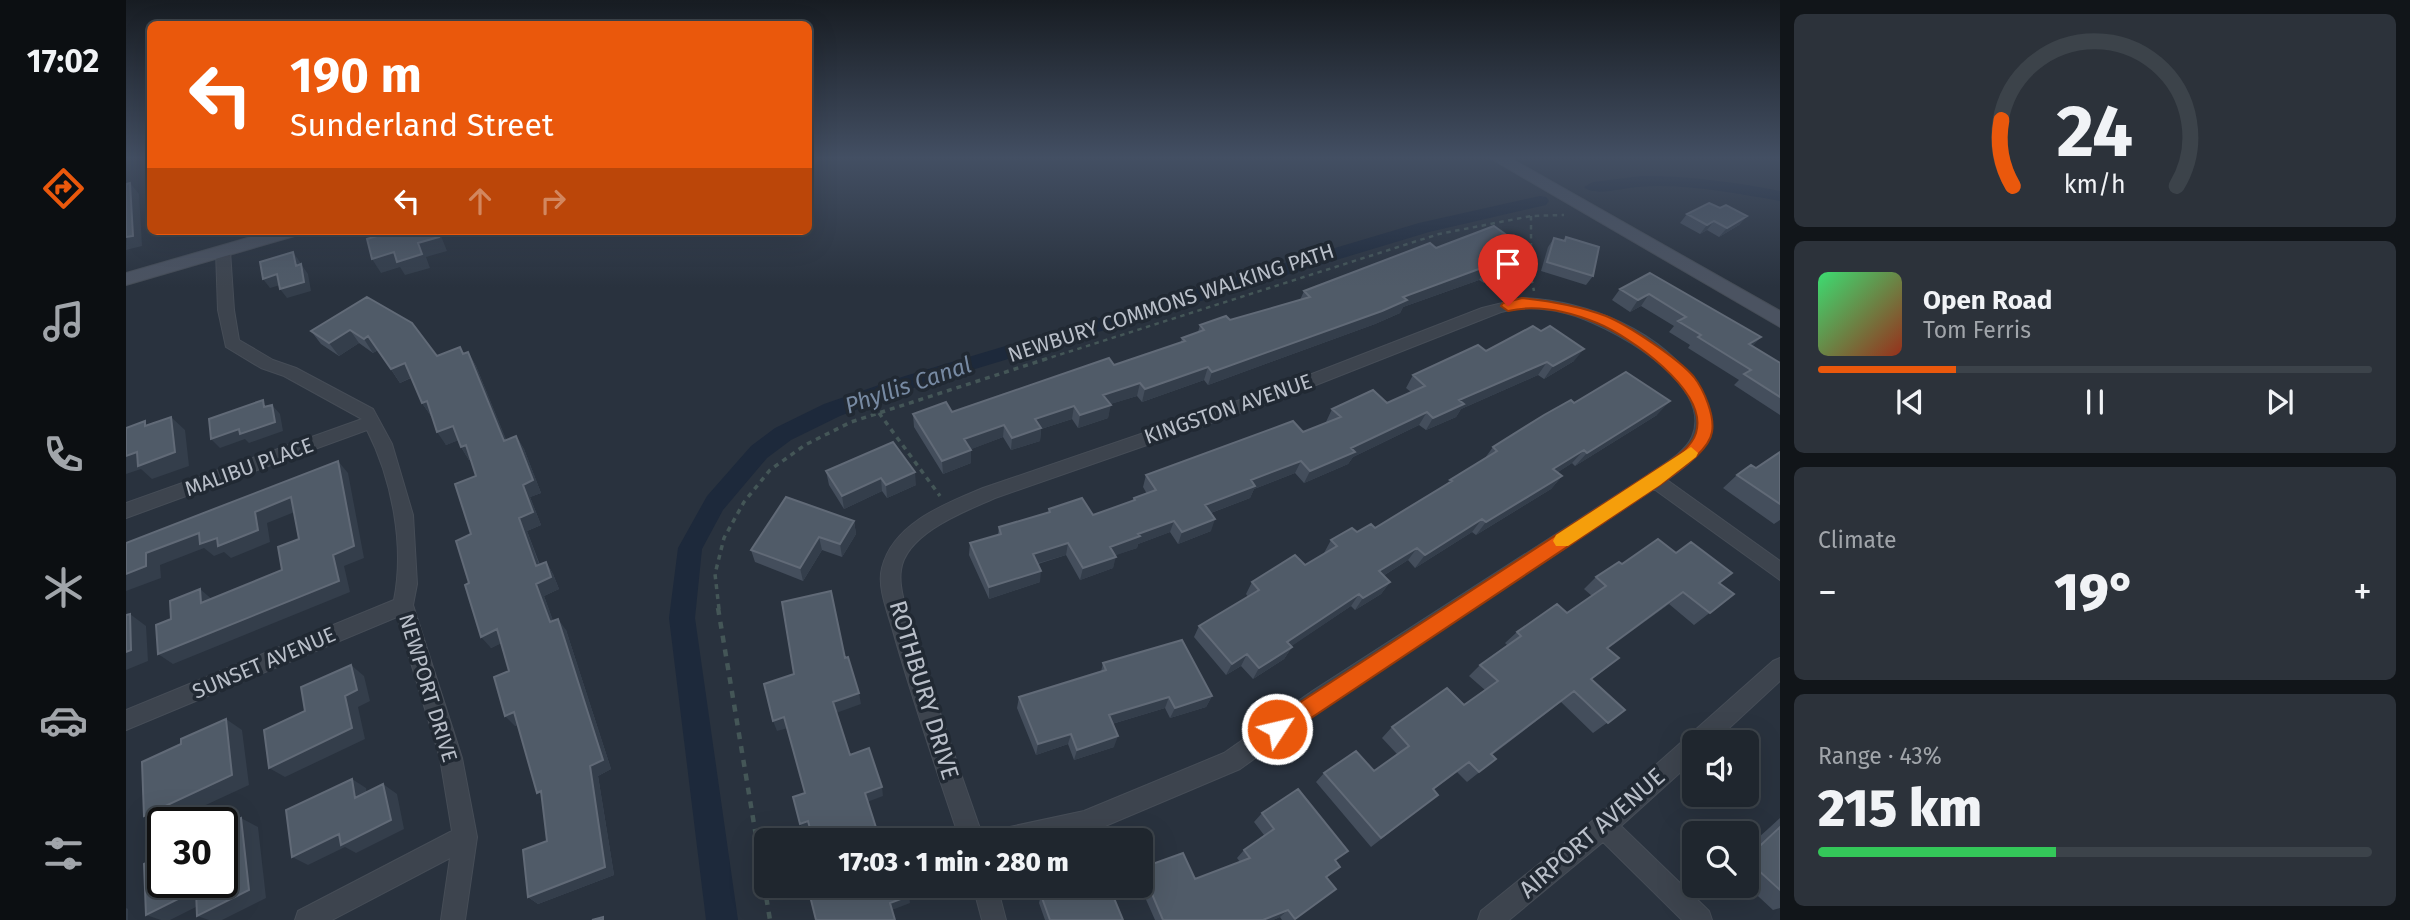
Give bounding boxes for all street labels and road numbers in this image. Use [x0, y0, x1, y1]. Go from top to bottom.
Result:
street label: NEWBURY COMMONS WALKING PATH [1005, 238, 1337, 368]
street label: KINGSTON AVENUE [1141, 368, 1315, 450]
street label: MALIBU PLACE [181, 432, 317, 502]
street label: ROTHBURY DRIVE [883, 597, 965, 783]
street label: NEWPORT DRIVE [393, 611, 463, 765]
street label: SUNSET AVENUE [189, 621, 339, 705]
street label: AIRPORT AVENUE [1514, 762, 1670, 904]

